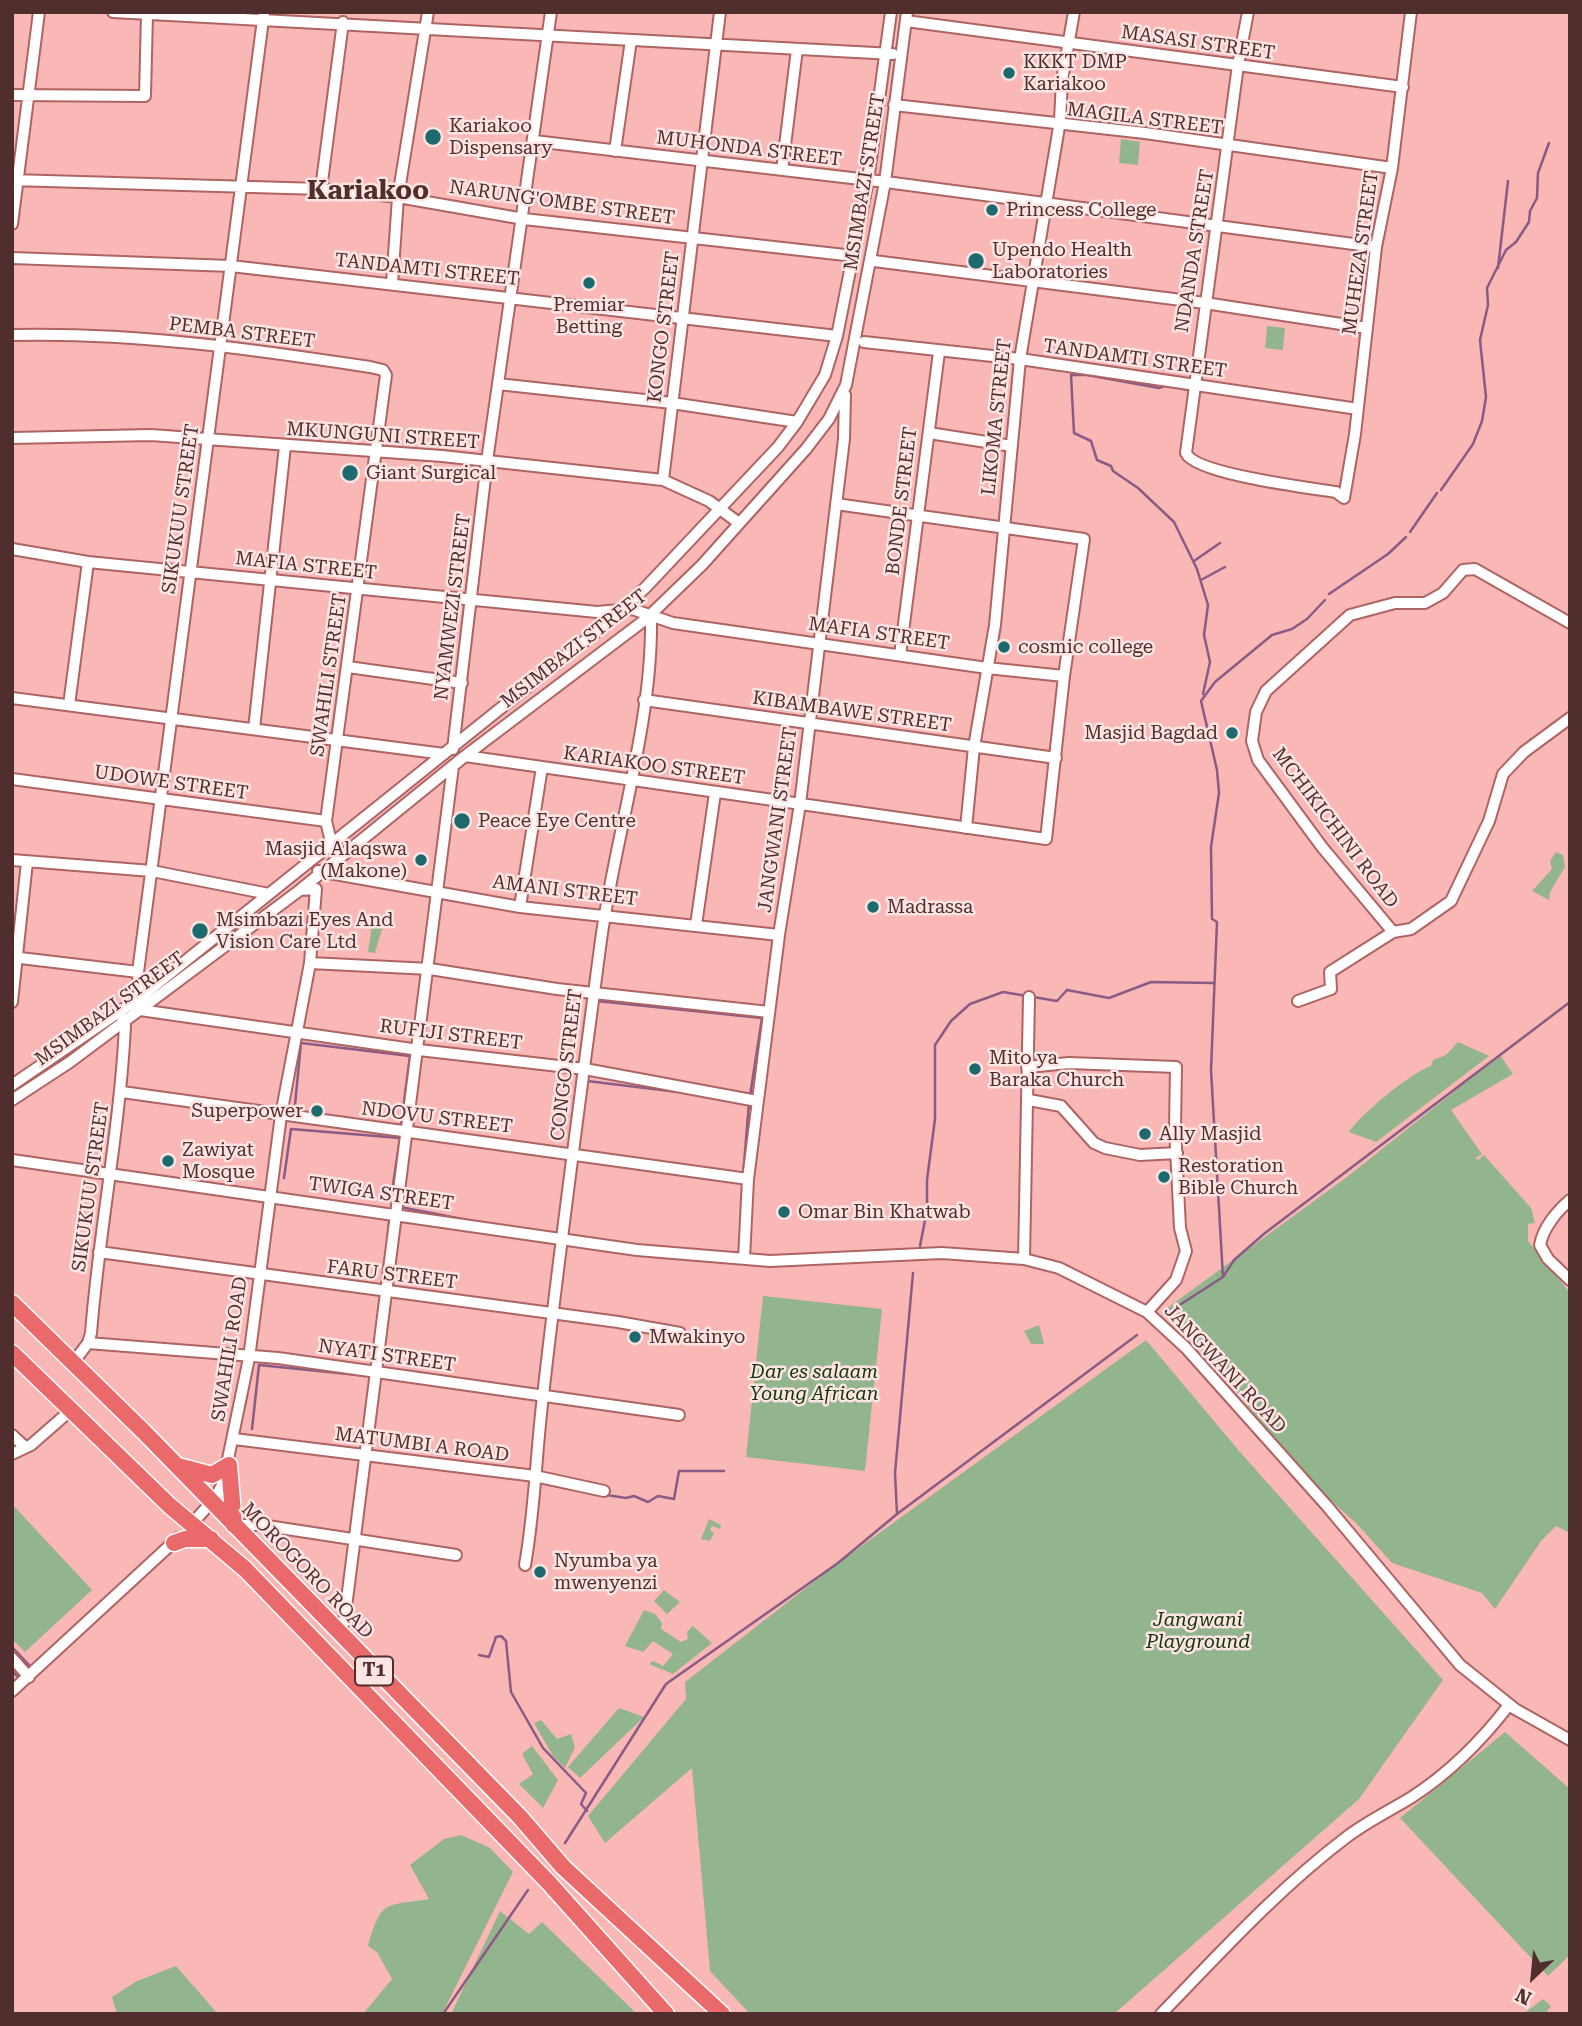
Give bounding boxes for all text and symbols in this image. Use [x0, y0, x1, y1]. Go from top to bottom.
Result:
street label: MASASI STREET [1120, 21, 1276, 65]
place label: KKKT DMP Kariakoo [1023, 51, 1127, 95]
marker: KKKT DMP Kariakoo [1001, 65, 1017, 81]
street label: MSIMBAZI STREET [840, 92, 890, 272]
street label: MAGILA STREET [1066, 98, 1224, 140]
place label: Kariakoo Dispensary [449, 115, 553, 159]
street label: MUHONDA STREET [655, 126, 843, 172]
marker: Kariakoo Dispensary [423, 127, 443, 147]
street label: NDANDA STREET [1171, 168, 1219, 334]
street label: MUHEZA STREET [1338, 169, 1384, 337]
district label: Kariakoo [307, 175, 429, 207]
street label: NARUNG'OMBE STREET [448, 176, 676, 230]
place label: Princess College [1006, 199, 1156, 221]
marker: Princess College [984, 202, 1000, 218]
place label: Upendo Health Laboratories [992, 239, 1132, 283]
street label: TANDAMTI STREET [334, 249, 520, 291]
street label: KONGO STREET [643, 250, 685, 404]
marker: Upendo Health Laboratories [966, 251, 986, 271]
marker: Premiar Betting [581, 275, 597, 291]
place label: Premiar Betting [553, 294, 625, 338]
street label: PEMBA STREET [167, 313, 317, 353]
street label: TANDAMTI STREET [1042, 335, 1228, 383]
street label: LIKOMA STREET [977, 337, 1017, 497]
street label: MKUNGUNI STREET [286, 418, 480, 454]
street label: SIKUKUU STREET [158, 423, 204, 595]
street label: BONDE STREET [882, 426, 922, 576]
place label: Giant Surgical [366, 462, 496, 484]
marker: Giant Surgical [340, 463, 360, 483]
street label: NYAMWEZI STREET [430, 512, 476, 702]
street label: MAFIA STREET [234, 547, 378, 585]
street label: MSIMBAZI STREET [496, 585, 652, 713]
street label: SWAHILI STREET [306, 592, 352, 758]
street label: MAFIA STREET [807, 613, 951, 655]
place label: cosmic college [1018, 636, 1153, 658]
marker: cosmic college [996, 639, 1012, 655]
street label: KIBAMBAWE STREET [751, 687, 953, 737]
place label: Masjid Bagdad [1084, 722, 1218, 744]
marker: Masjid Bagdad [1224, 725, 1240, 741]
street label: JANGWANI STREET [754, 726, 802, 914]
street label: KARIAKOO STREET [562, 742, 746, 790]
street label: MCHIKICHINI ROAD [1267, 743, 1403, 913]
street label: UDOWE STREET [92, 761, 250, 805]
place label: Peace Eye Centre [478, 810, 636, 832]
marker: Peace Eye Centre [452, 811, 472, 831]
place label: Masjid Alaqswa (Makone) [265, 838, 407, 882]
marker: Masjid Alaqswa (Makone) [413, 852, 429, 868]
street label: AMANI STREET [491, 871, 639, 911]
place label: Madrassa [887, 896, 973, 918]
marker: Madrassa [865, 899, 881, 915]
place label: Msimbazi Eyes And Vision Care Ltd [216, 909, 393, 953]
marker: Msimbazi Eyes And Vision Care Ltd [190, 921, 210, 941]
street label: MSIMBAZI STREET [31, 947, 189, 1071]
street label: CONGO STREET [546, 988, 588, 1142]
street label: RUFIJI STREET [378, 1015, 524, 1055]
place label: Mito ya Baraka Church [989, 1047, 1124, 1091]
marker: Mito ya Baraka Church [967, 1061, 983, 1077]
street label: NDOVU STREET [360, 1097, 514, 1139]
place label: Superpower [191, 1100, 303, 1122]
street label: SIKUKUU STREET [68, 1101, 114, 1273]
marker: Superpower [309, 1103, 325, 1119]
place label: Ally Masjid [1159, 1123, 1261, 1145]
marker: Ally Masjid [1137, 1126, 1153, 1142]
place label: Zawiyat Mosque [182, 1139, 255, 1183]
marker: Zawiyat Mosque [160, 1153, 176, 1169]
place label: Restoration Bible Church [1178, 1155, 1298, 1199]
marker: Restoration Bible Church [1156, 1169, 1172, 1185]
street label: TWIGA STREET [307, 1173, 455, 1215]
place label: Omar Bin Khatwab [798, 1201, 971, 1223]
marker: Omar Bin Khatwab [776, 1204, 792, 1220]
street label: FARU STREET [325, 1256, 459, 1294]
street label: SWAHILI ROAD [207, 1275, 253, 1423]
street label: JANGWANI ROAD [1159, 1300, 1291, 1438]
place label: Mwakinyo [649, 1326, 745, 1348]
marker: Mwakinyo [627, 1329, 643, 1345]
street label: NYATI STREET [317, 1335, 457, 1377]
park label: Dar es salaam Young African [750, 1361, 878, 1405]
street label: MATUMBI A ROAD [334, 1423, 510, 1467]
street label: MOROGORO ROAD [236, 1498, 378, 1644]
place label: Nyumba ya mwenyenzi [554, 1550, 658, 1594]
marker: Nyumba ya mwenyenzi [532, 1564, 548, 1580]
park label: Jangwani Playground [1146, 1609, 1250, 1653]
road number: T1 [355, 1656, 393, 1686]
north arrow [1498, 1942, 1568, 2012]
text: N [1512, 1983, 1535, 2010]

